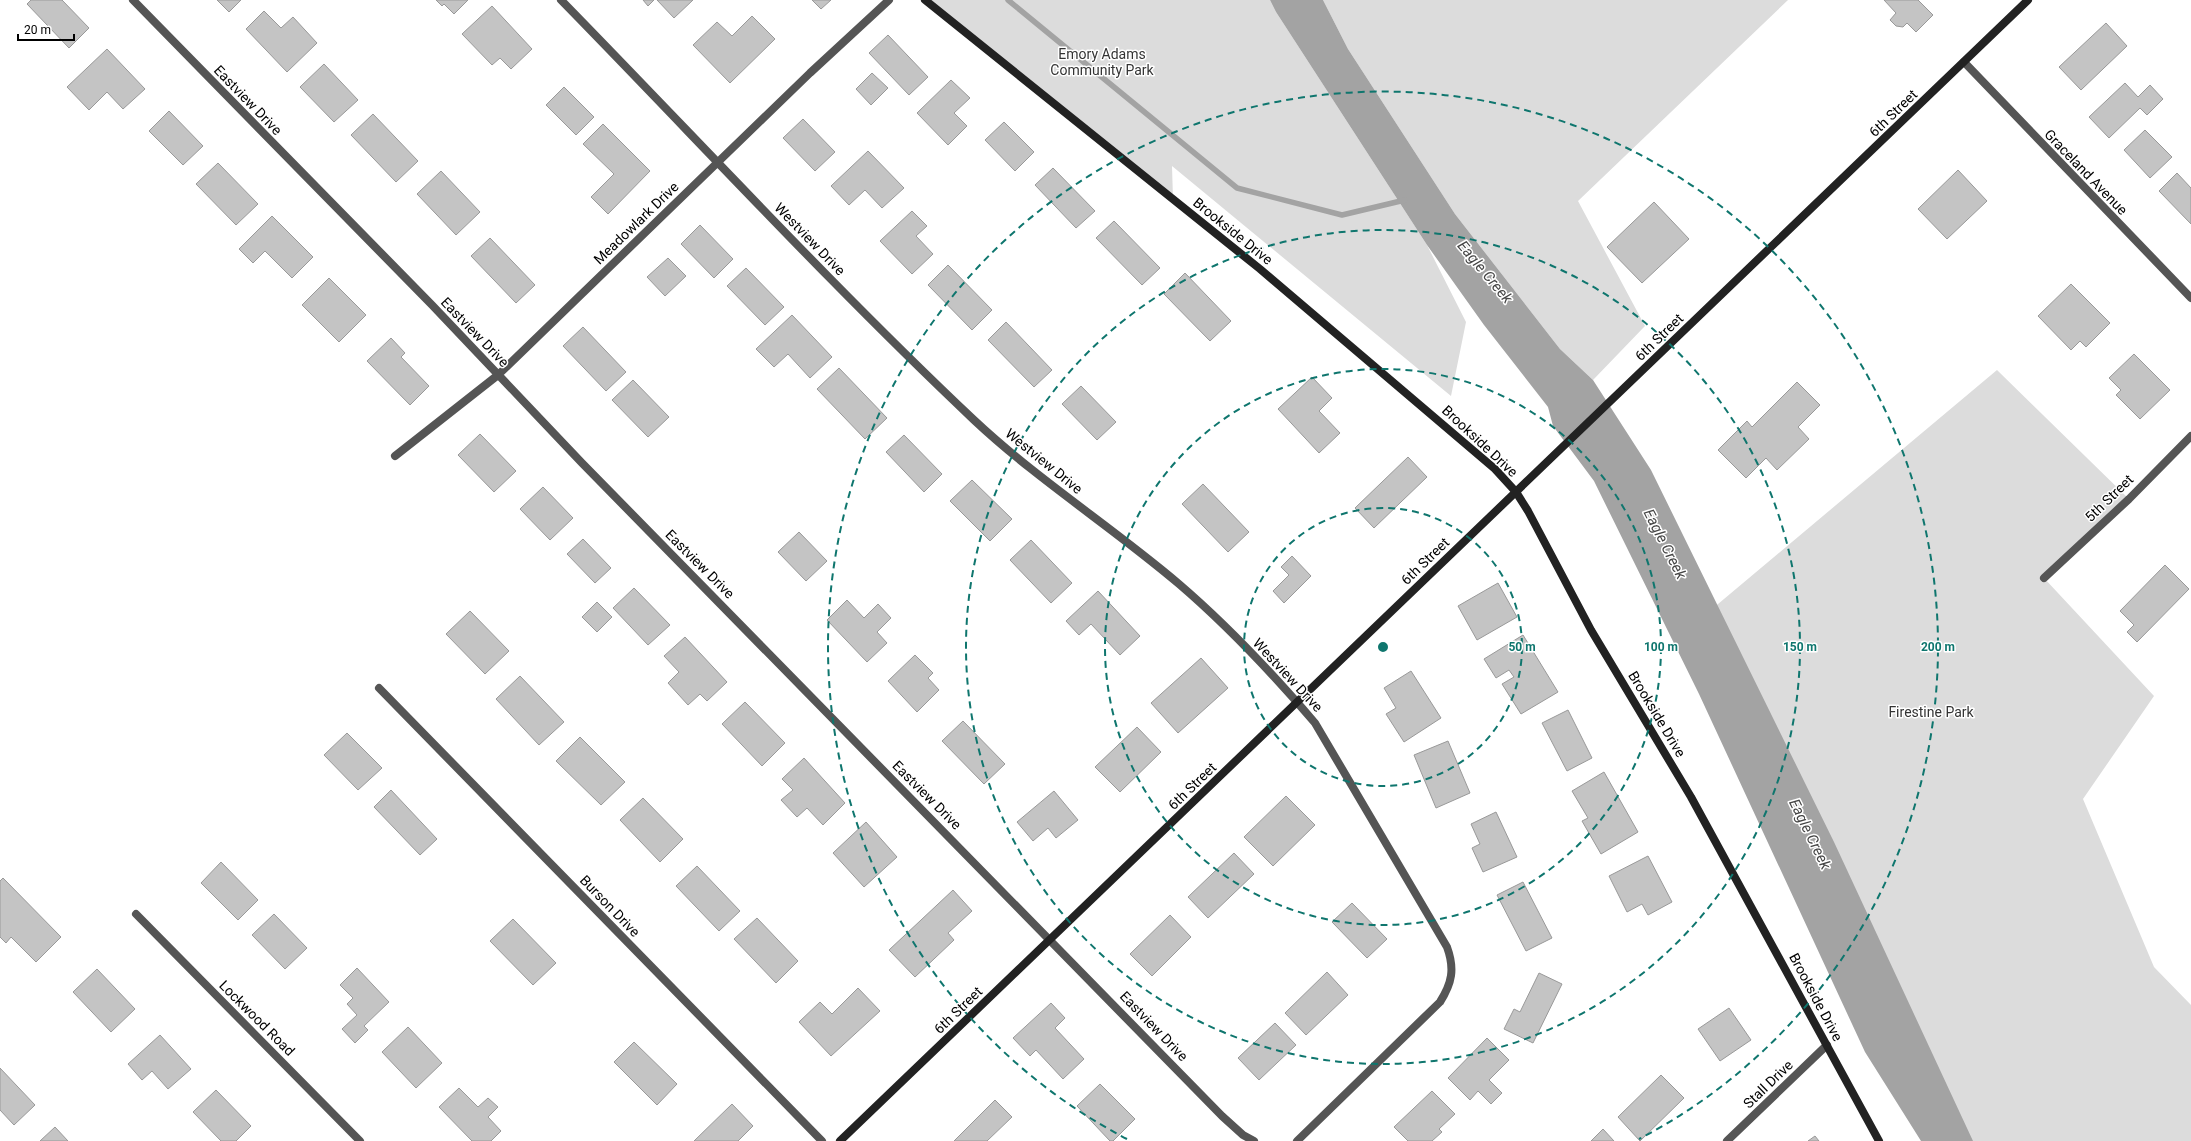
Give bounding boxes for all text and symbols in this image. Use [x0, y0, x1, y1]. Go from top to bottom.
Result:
scale bar [18, 16, 74, 42]
text: 20 m [24, 23, 51, 37]
park label: Emory Adams Community Park [1050, 46, 1155, 78]
street label: Eastview Drive [211, 62, 285, 138]
street label: 6th Street [1866, 86, 1921, 140]
street label: Graceland Avenue [2041, 126, 2131, 218]
street label: Meadowlark Drive [590, 179, 682, 267]
street label: Brookside Drive [1190, 194, 1276, 268]
street label: Westview Drive [771, 199, 849, 279]
water label: Eagle Creek [1454, 237, 1517, 308]
street label: Eastview Drive [438, 294, 512, 370]
street label: 6th Street [1632, 310, 1687, 364]
street label: Brookside Drive [1439, 402, 1521, 480]
street label: Westview Drive [1002, 425, 1086, 497]
street label: 5th Street [2082, 471, 2137, 525]
water label: Eagle Creek [1640, 506, 1691, 583]
street label: Eastview Drive [662, 526, 738, 602]
street label: 6th Street [1398, 534, 1453, 588]
street label: Westview Drive [1250, 635, 1326, 715]
centre of rings [1376, 640, 1390, 654]
text: 50 m [1508, 640, 1536, 654]
text: 100 m [1644, 640, 1678, 654]
text: 150 m [1783, 640, 1817, 654]
text: 200 m [1921, 640, 1955, 654]
street label: Brookside Drive [1625, 668, 1689, 760]
park label: Firestine Park [1888, 704, 1975, 720]
street label: Eastview Drive [889, 757, 965, 833]
street label: 6th Street [1165, 759, 1220, 813]
water label: Eagle Creek [1785, 796, 1835, 873]
street label: Burson Drive [577, 872, 643, 940]
street label: Brookside Drive [1786, 950, 1846, 1044]
street label: Lockwood Road [216, 977, 298, 1059]
street label: 6th Street [931, 983, 986, 1037]
street label: Eastview Drive [1117, 988, 1191, 1064]
street label: Stall Drive [1740, 1057, 1796, 1111]

